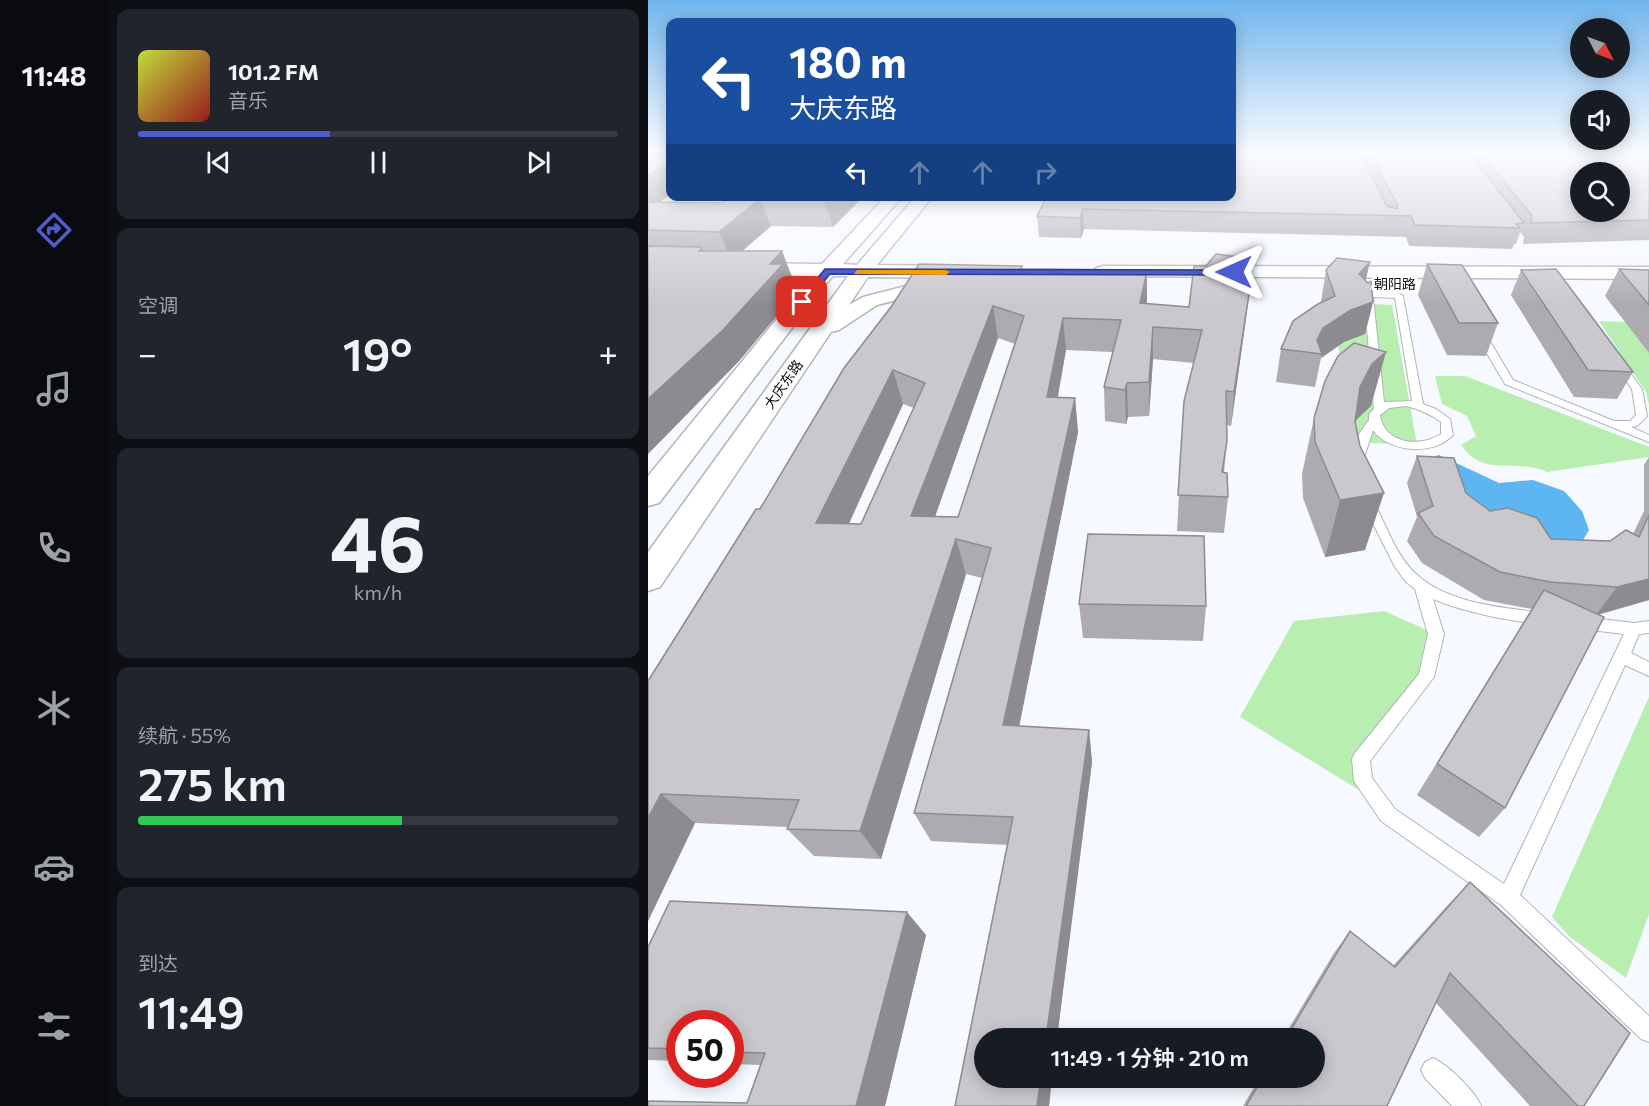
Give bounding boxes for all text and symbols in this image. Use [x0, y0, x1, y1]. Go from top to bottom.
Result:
north arrow [1570, 18, 1630, 78]
map controls [1570, 18, 1630, 222]
text: 180 m [789, 35, 907, 87]
icon: left [690, 42, 768, 120]
text: 101.2 FM [228, 58, 319, 85]
text: 11:48 [22, 59, 86, 92]
text: 音乐 [228, 88, 268, 112]
button: sound [1570, 90, 1630, 150]
text: 大庆东路 [789, 91, 897, 124]
icon: previous [202, 146, 235, 179]
icon: pause [362, 146, 395, 179]
icon: next [522, 146, 555, 179]
icon: left [840, 156, 873, 189]
icon: ahead [903, 156, 936, 189]
icon: ahead [966, 156, 999, 189]
icon: right [1029, 156, 1062, 189]
button: search [1570, 162, 1630, 222]
icon: directions [33, 209, 75, 251]
position arrow [1202, 240, 1266, 304]
street label: 朝阳路 [1374, 275, 1416, 292]
pin [776, 276, 827, 327]
icon: arrive [785, 285, 818, 318]
text: 空调 [138, 293, 178, 317]
text: 19° [343, 325, 412, 380]
text: − [138, 332, 157, 373]
text: + [599, 332, 618, 373]
street label: 大庆东路 [760, 356, 806, 412]
icon: music [33, 368, 75, 410]
text: 46 [330, 493, 426, 588]
icon: phone [33, 527, 75, 569]
text: km/h [354, 580, 402, 604]
icon: climate [33, 687, 75, 729]
text: 续航 · 55% [138, 723, 231, 747]
text: 275 km [138, 755, 287, 810]
icon: car [33, 846, 75, 888]
text: 到达 [138, 951, 178, 975]
text: 11:49 [138, 983, 245, 1038]
icon: filters [33, 1005, 75, 1047]
speed limit sign: 50 [666, 1010, 744, 1088]
text: 11:49 · 1 分钟 · 210 m [1050, 1044, 1249, 1071]

